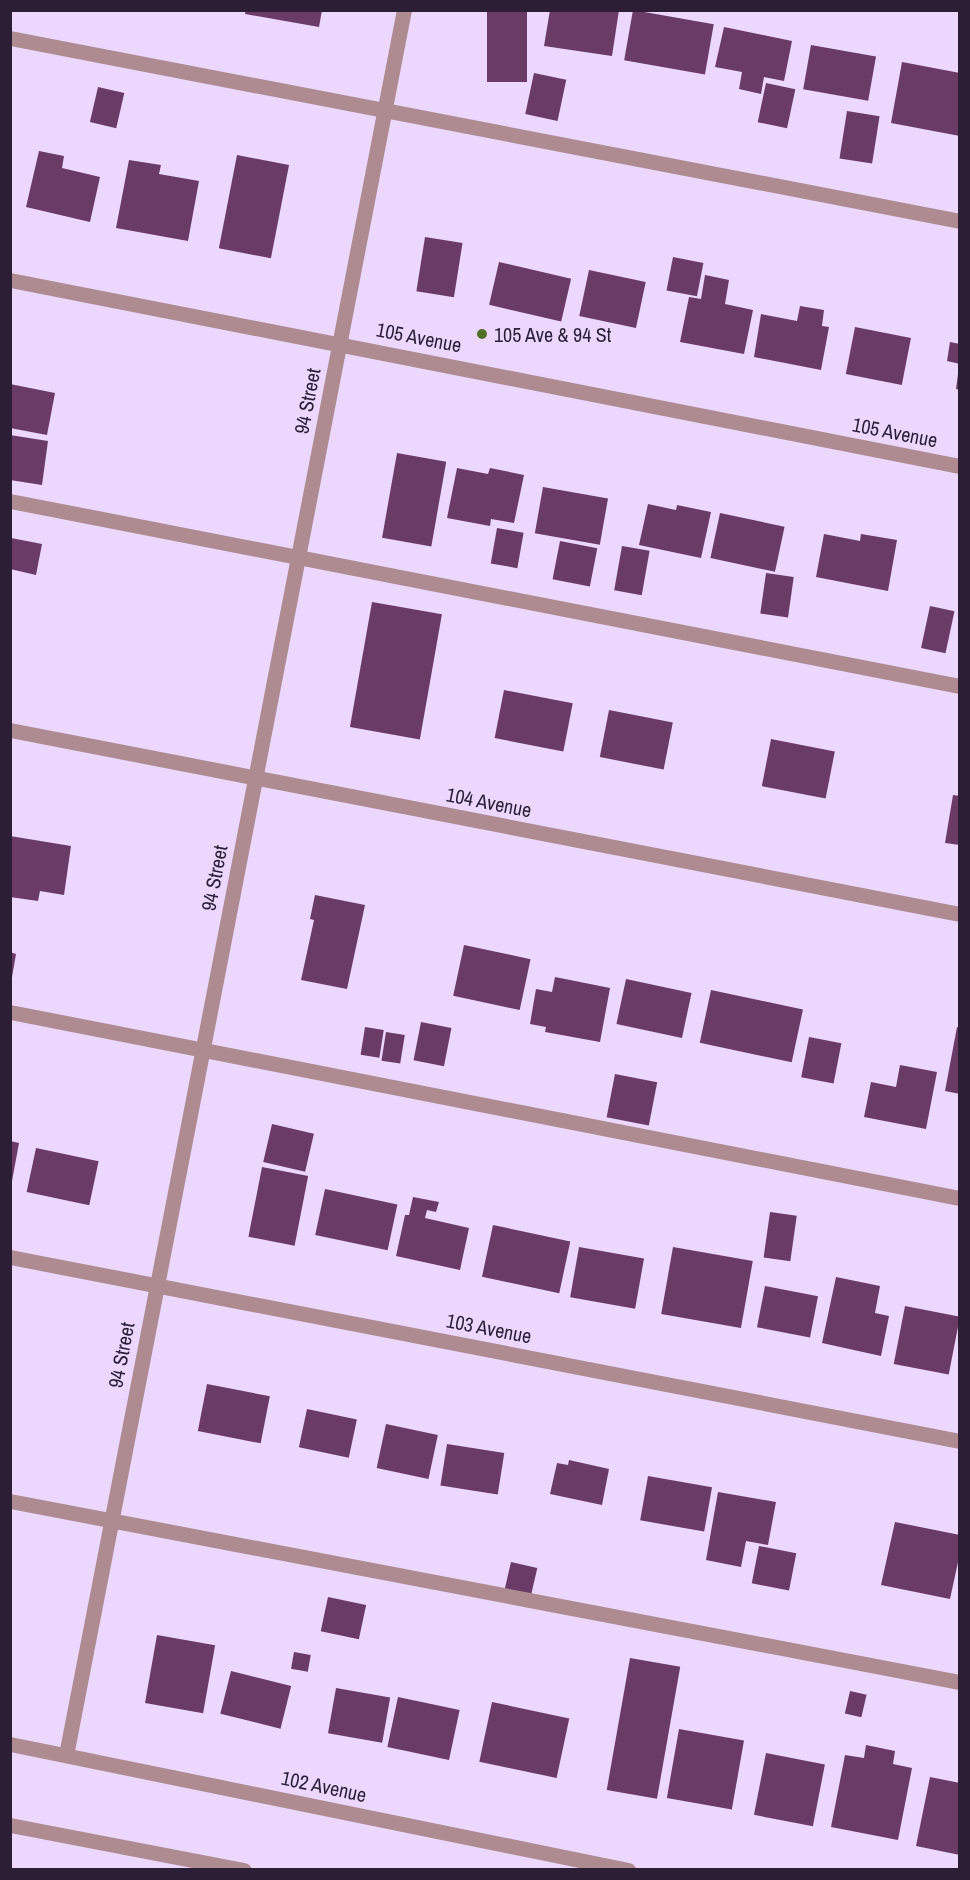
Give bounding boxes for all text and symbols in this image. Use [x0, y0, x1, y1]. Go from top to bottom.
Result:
street label: 105 Avenue [374, 317, 464, 357]
place label: 105 Ave & 94 St [494, 322, 612, 346]
marker: 105 Ave & 94 St [475, 327, 489, 341]
street label: 94 Street [289, 366, 325, 436]
street label: 105 Avenue [850, 412, 940, 452]
street label: 104 Avenue [444, 782, 534, 822]
street label: 94 Street [196, 843, 232, 913]
street label: 103 Avenue [444, 1308, 534, 1348]
street label: 94 Street [103, 1320, 139, 1390]
street label: 102 Avenue [279, 1765, 369, 1807]

